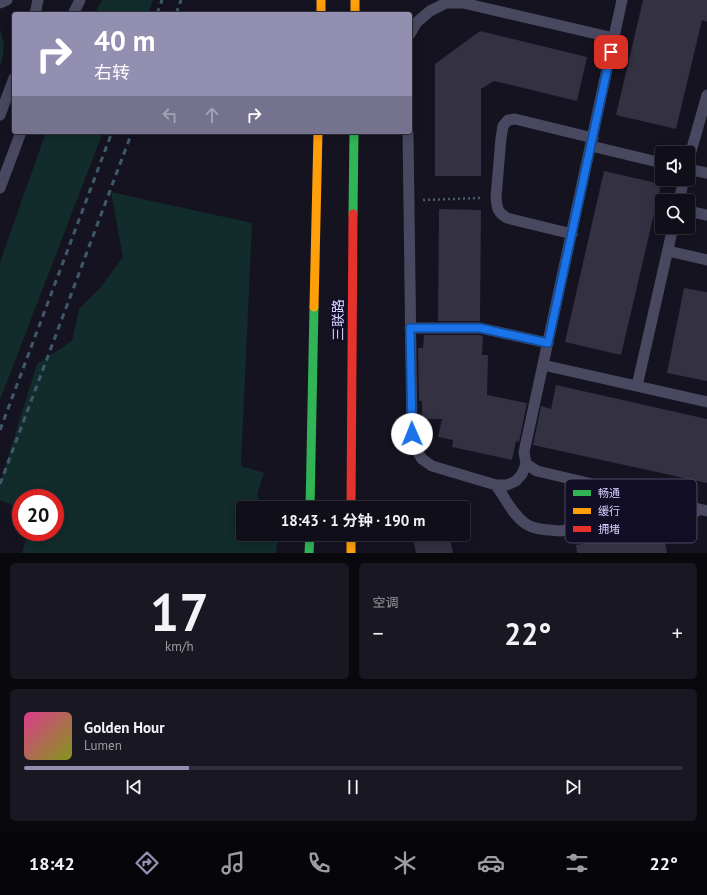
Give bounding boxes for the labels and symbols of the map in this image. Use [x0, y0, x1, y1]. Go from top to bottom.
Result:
pin [594, 35, 628, 69]
street label: 三联路 [329, 299, 347, 341]
position arrow [391, 413, 433, 455]
legend [565, 479, 697, 543]
text: 畅通 [598, 486, 620, 500]
speed limit sign: 20 [12, 489, 64, 541]
text: 缓行 [598, 504, 620, 518]
text: 拥堵 [598, 522, 620, 536]

